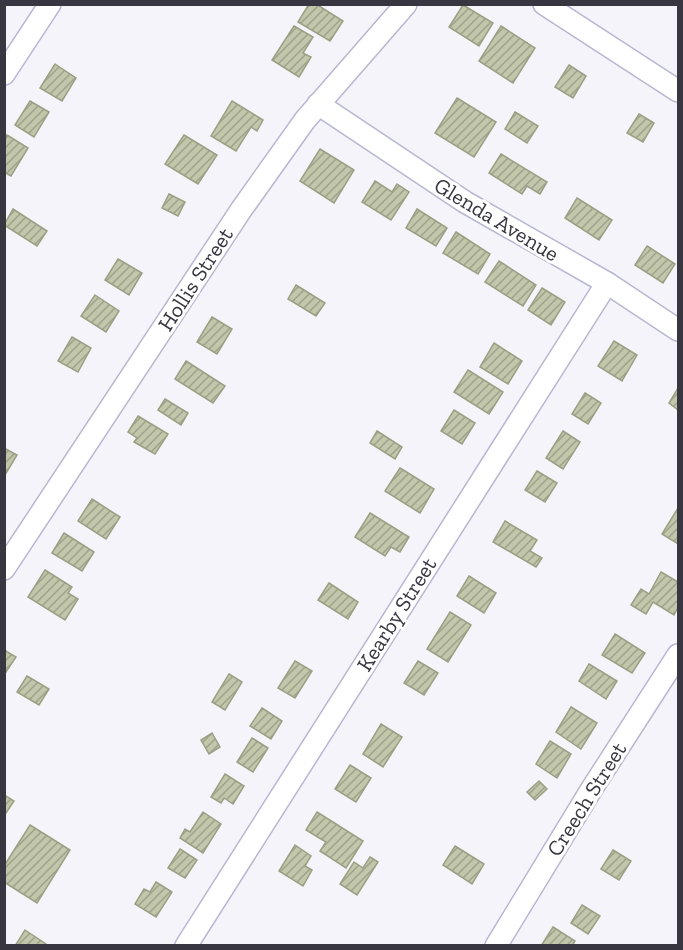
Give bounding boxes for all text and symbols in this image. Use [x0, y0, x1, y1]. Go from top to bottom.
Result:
street label: Glenda Avenue [429, 172, 564, 267]
street label: Hollis Street [152, 222, 239, 336]
street label: Kearby Street [351, 552, 442, 676]
street label: Creech Street [541, 737, 633, 861]

